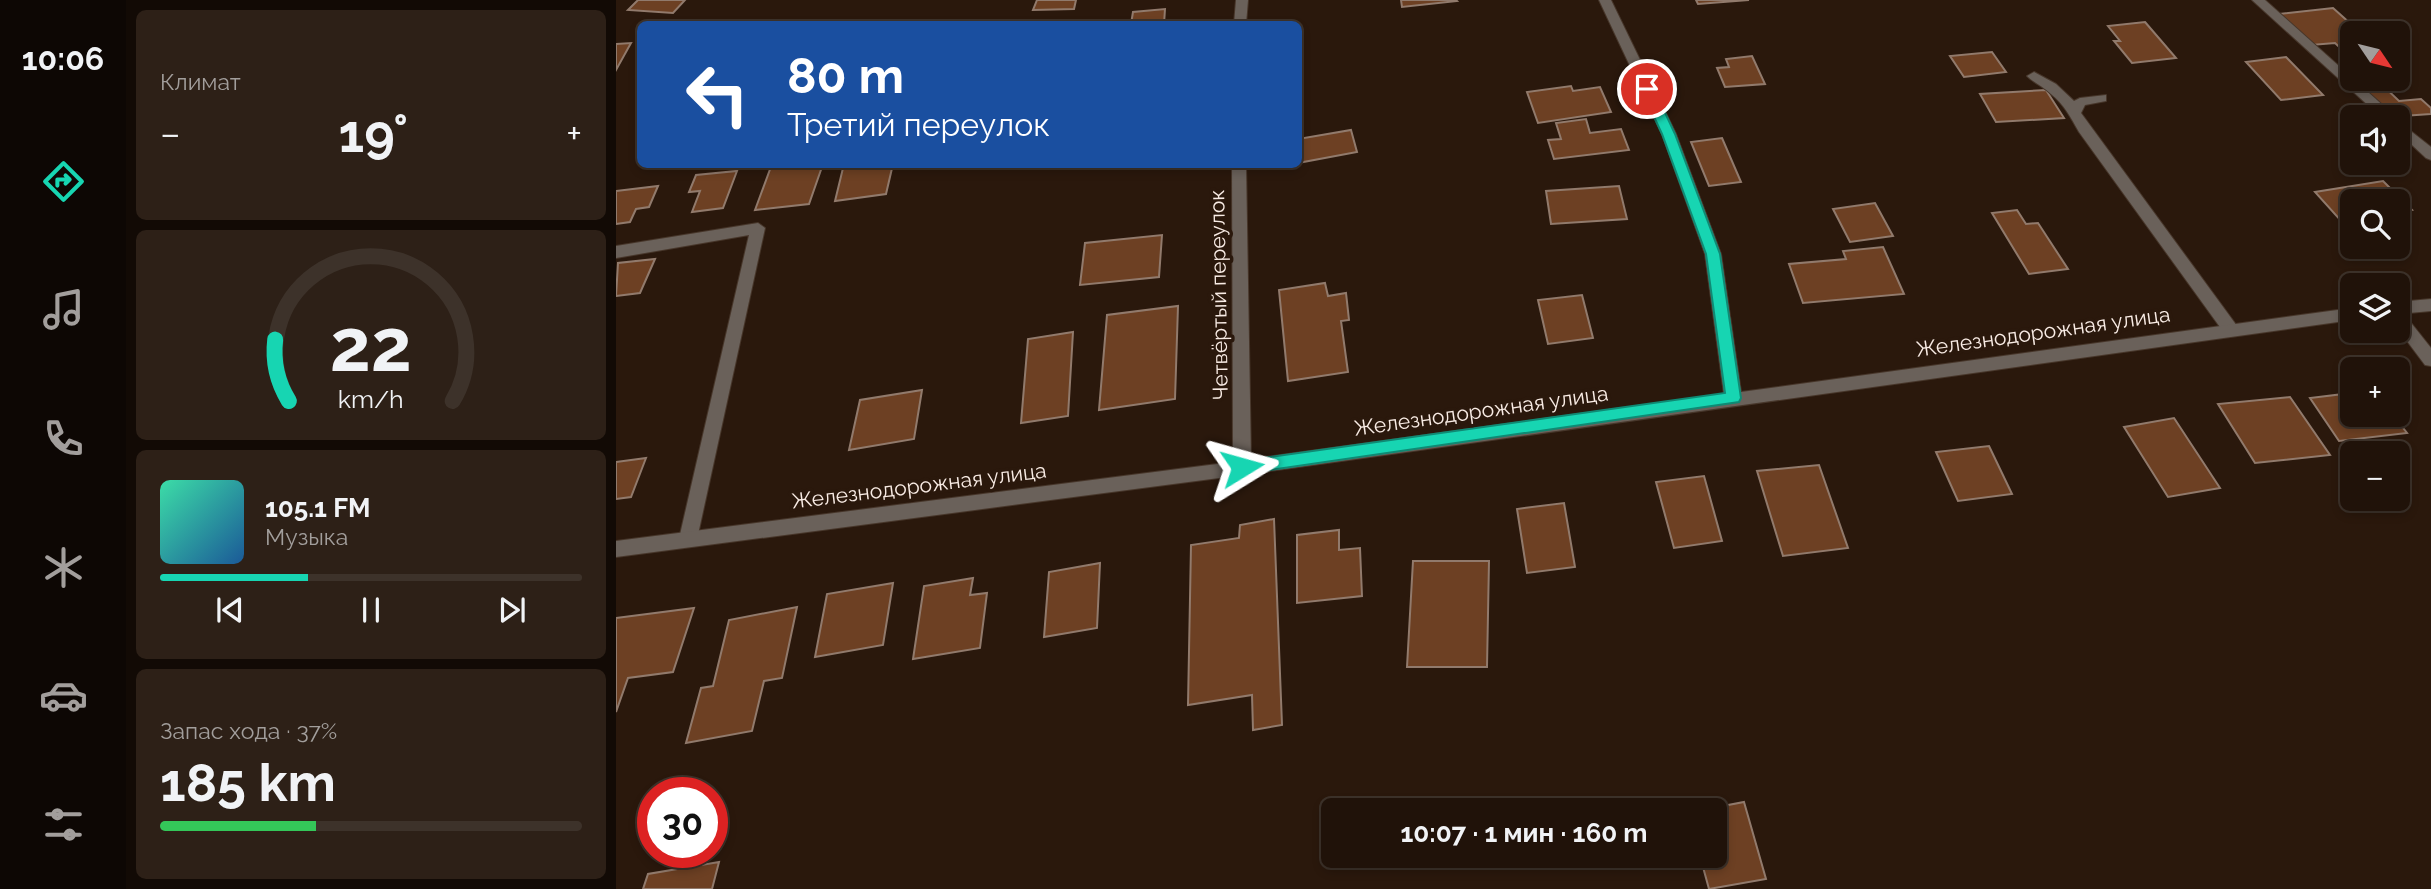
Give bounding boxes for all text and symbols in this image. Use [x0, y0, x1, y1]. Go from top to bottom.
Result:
north arrow [2340, 21, 2410, 91]
map controls [2340, 21, 2410, 511]
text: 10:06 [22, 40, 104, 77]
text: 80 m [787, 47, 904, 104]
icon: left [672, 49, 763, 140]
pin [1617, 59, 1677, 119]
text: Климат [160, 68, 241, 95]
icon: arrive [1628, 70, 1666, 108]
text: 19° [339, 103, 408, 164]
button: sound [2340, 105, 2410, 175]
text: Третий переулок [787, 106, 1050, 143]
text: − [160, 111, 180, 156]
text: + [566, 111, 582, 156]
icon: directions [39, 157, 88, 206]
button: search [2340, 189, 2410, 259]
street label: Четвёртый переулок [1204, 190, 1233, 400]
button: layers [2340, 273, 2410, 343]
icon: music [39, 285, 88, 334]
street label: Железнодорожная улица [1914, 301, 2172, 362]
text: 22 [330, 303, 412, 388]
button: + [2340, 357, 2410, 427]
street label: Железнодорожная улица [1352, 380, 1610, 441]
text: km/h [338, 383, 404, 413]
icon: phone [39, 414, 88, 463]
position arrow [1205, 430, 1279, 504]
button: − [2340, 441, 2410, 511]
street label: Железнодорожная улица [790, 457, 1048, 514]
text: 105.1 FM [265, 493, 371, 523]
text: Музыка [265, 523, 348, 550]
icon: climate [39, 543, 88, 592]
icon: previous [211, 591, 249, 629]
icon: pause [352, 591, 390, 629]
icon: next [493, 591, 531, 629]
icon: car [39, 671, 88, 720]
text: Запас хода · 37% [160, 717, 337, 744]
text: 185 km [160, 752, 336, 813]
speed limit sign: 30 [637, 777, 728, 868]
icon: filters [39, 800, 88, 849]
text: 10:07 · 1 мин · 160 m [1400, 818, 1648, 848]

